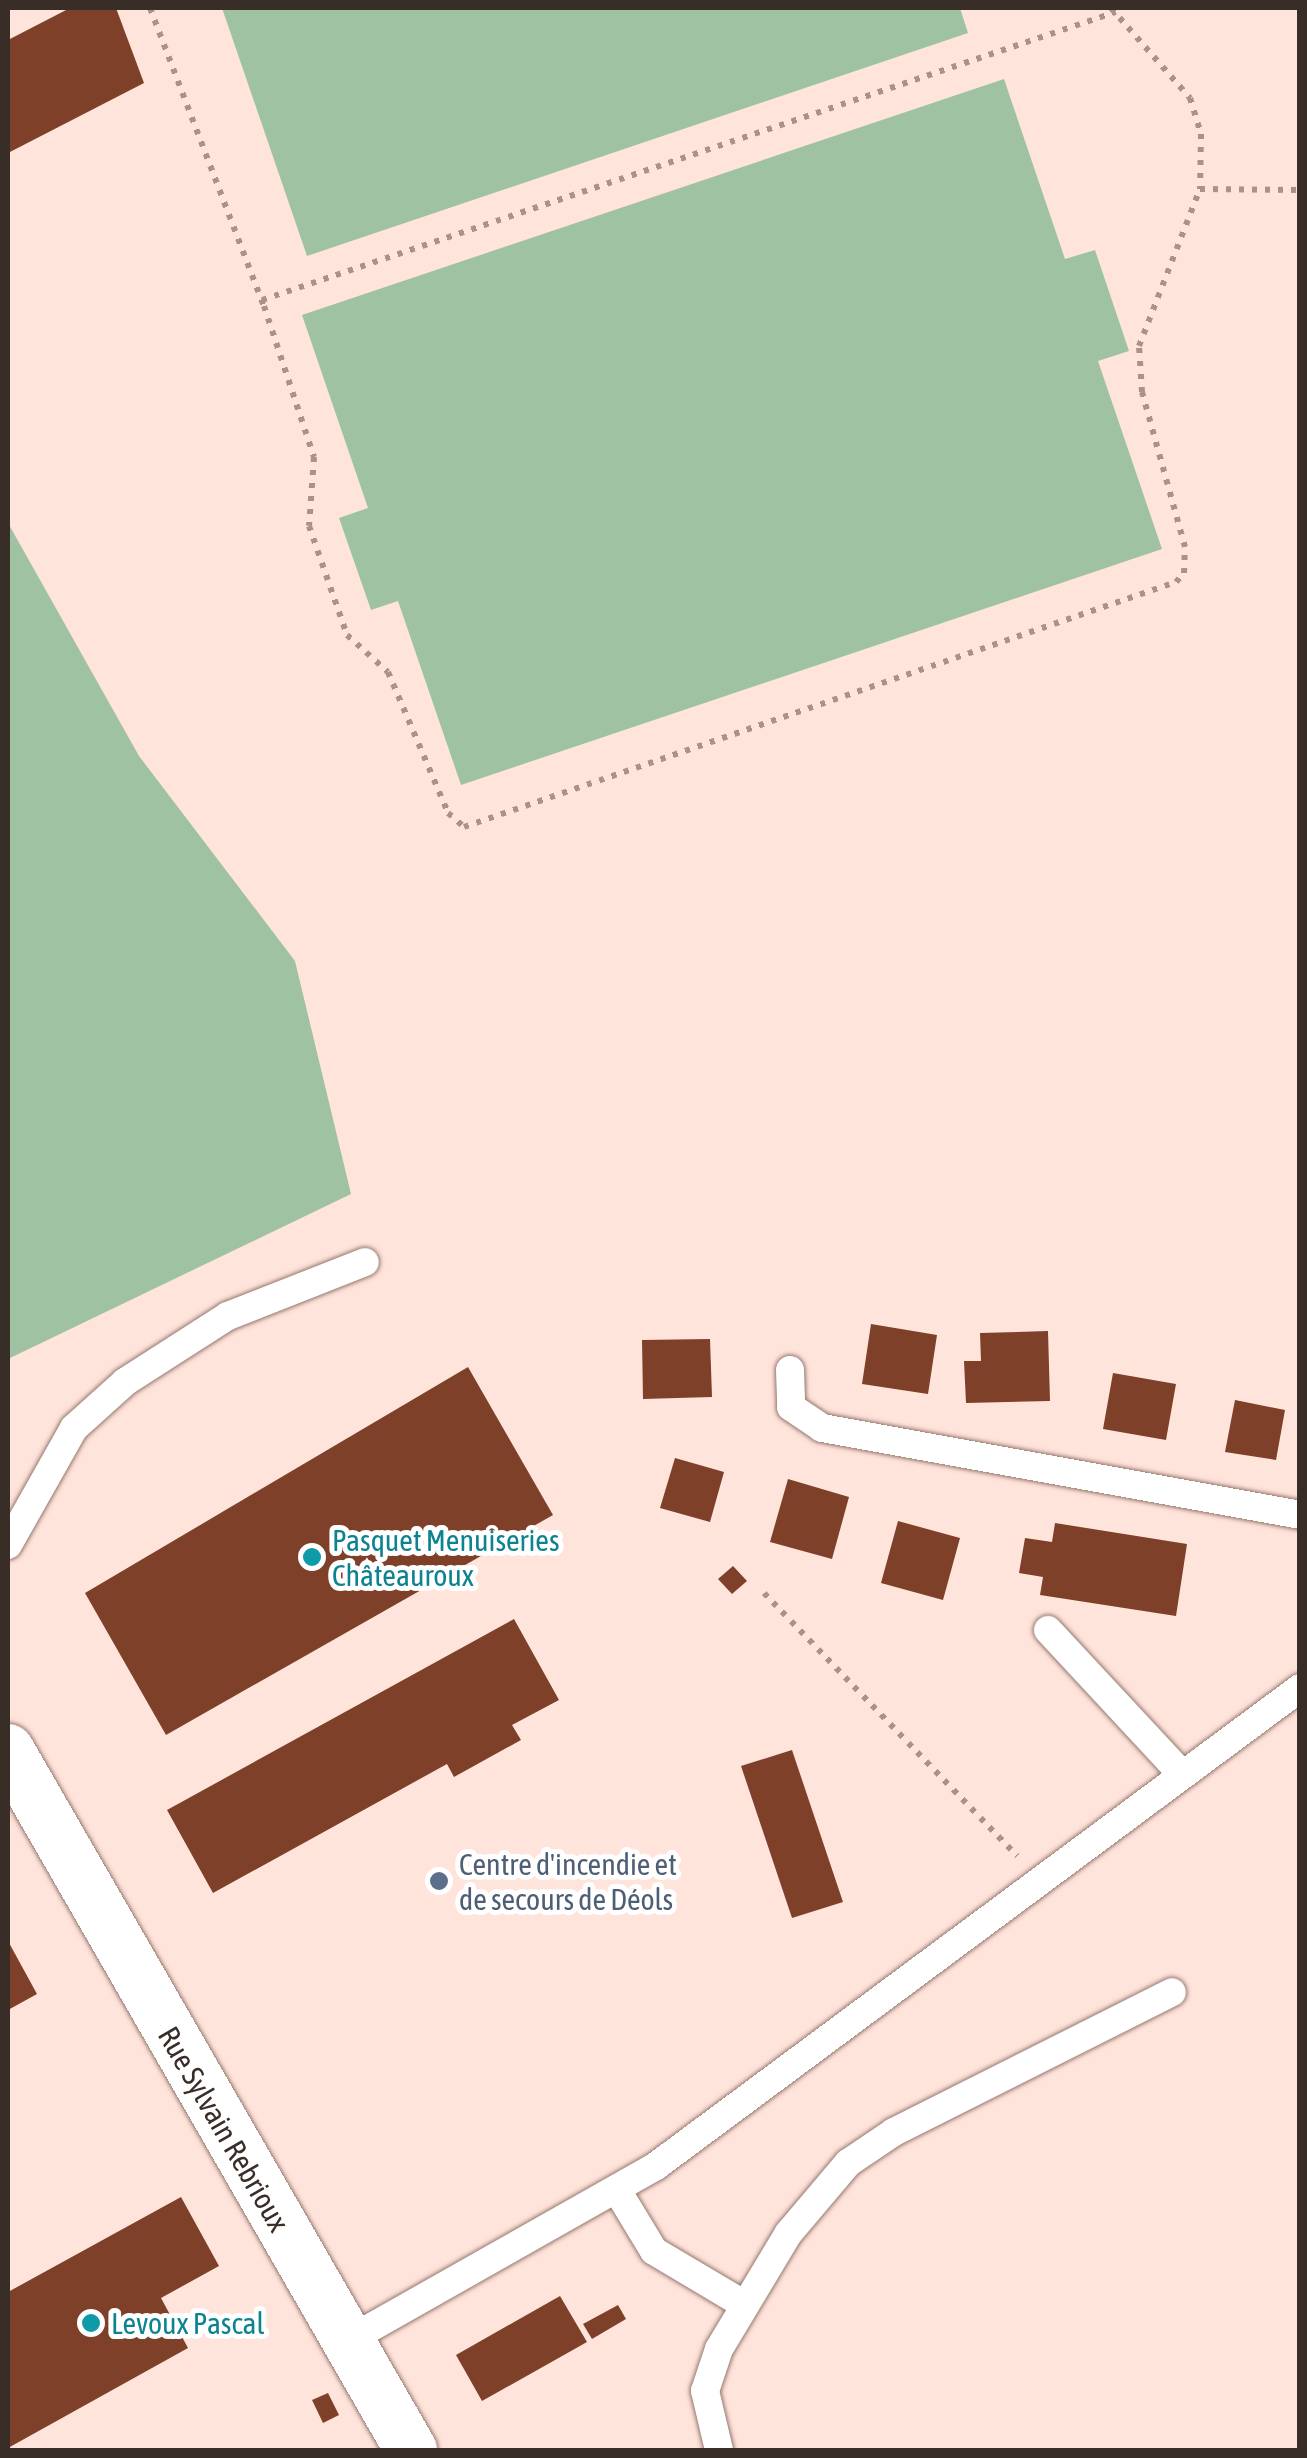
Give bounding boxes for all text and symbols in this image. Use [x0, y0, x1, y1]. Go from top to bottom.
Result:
place label: Pasquet Menuiseries Châteauroux [332, 1522, 560, 1592]
marker: Pasquet Menuiseries Châteauroux [301, 1546, 323, 1568]
place label: Centre d'incendie et de secours de Déols [459, 1846, 677, 1916]
marker: Centre d'incendie et de secours de Déols [428, 1870, 450, 1892]
street label: Rue Sylvain Rebrioux [151, 2020, 297, 2238]
place label: Levoux Pascal [111, 2305, 264, 2341]
marker: Levoux Pascal [80, 2312, 102, 2334]

